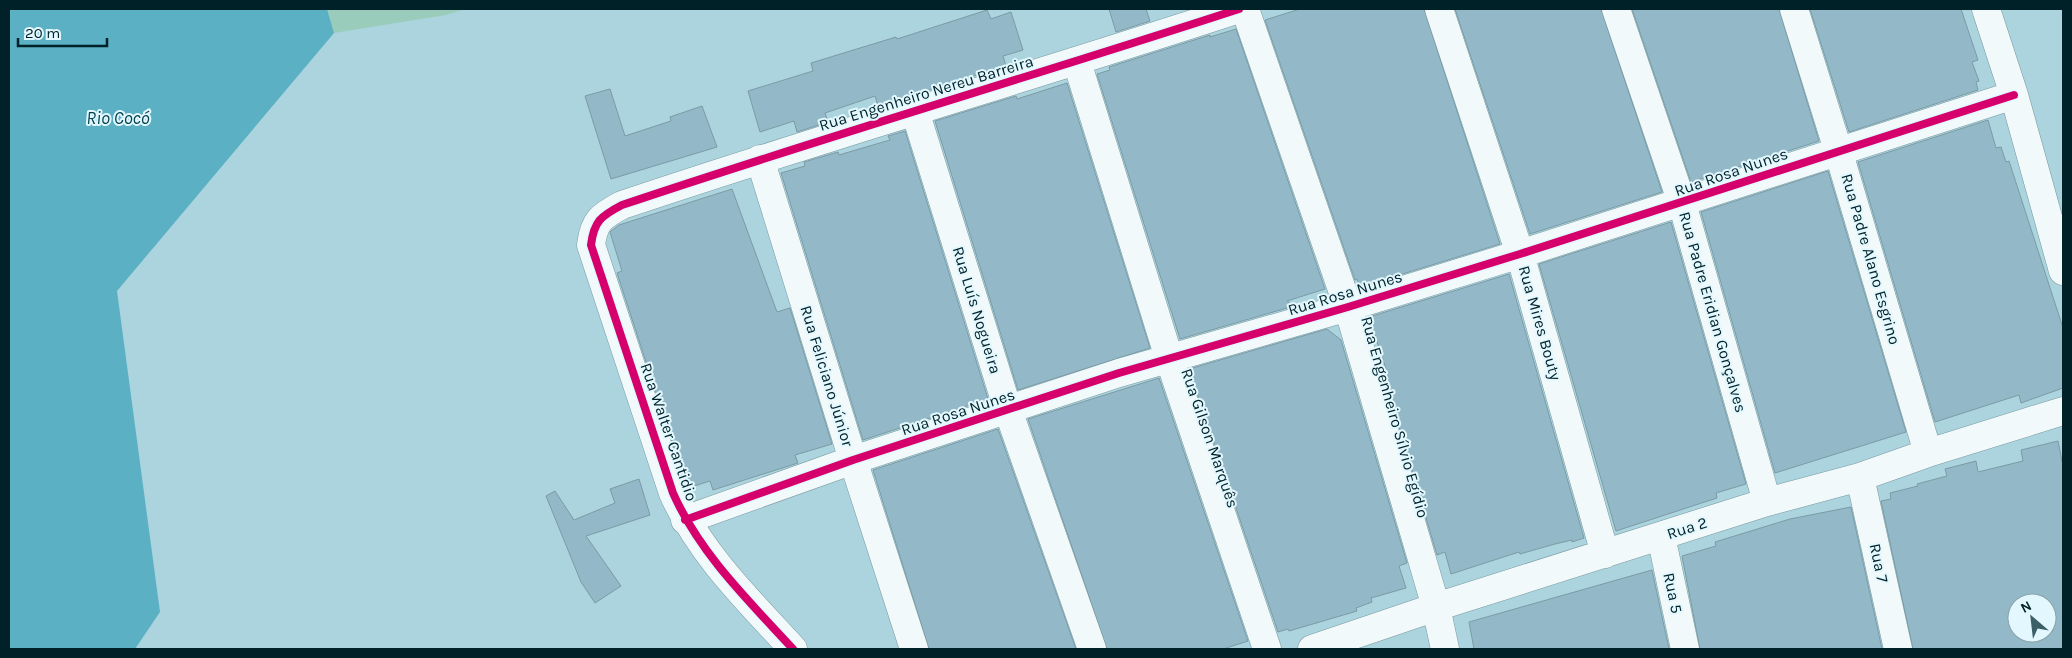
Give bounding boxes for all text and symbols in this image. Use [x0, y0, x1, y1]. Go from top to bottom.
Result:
scale bar [18, 15, 106, 47]
text: 20 m [25, 24, 60, 42]
street label: Rua Engenheiro Nereu Barreira [817, 51, 1035, 135]
water label: Rio Cocó [86, 107, 150, 129]
street label: Rua Rosa Nunes [1672, 144, 1790, 200]
street label: Rua Padre Alano Esgrino [1837, 171, 1905, 347]
street label: Rua Padre Eridian Gonçalves [1675, 209, 1751, 415]
street label: Rua Luís Nogueira [949, 244, 1005, 376]
street label: Rua Mires Bouty [1515, 263, 1566, 383]
street label: Rua Rosa Nunes [1286, 267, 1404, 319]
street label: Rua Feliciano Júnior [796, 303, 858, 449]
street label: Rua Engenheiro Sílvio Egídio [1357, 314, 1433, 520]
street label: Rua Walter Cantidio [636, 360, 702, 504]
street label: Rua Gilson Marquês [1177, 366, 1243, 510]
street label: Rua Rosa Nunes [899, 385, 1017, 439]
street label: Rua 2 [1664, 513, 1710, 543]
street label: Rua 7 [1866, 542, 1893, 585]
street label: Rua 5 [1659, 571, 1687, 615]
north arrow [2007, 593, 2057, 643]
text: N [2018, 597, 2035, 617]

